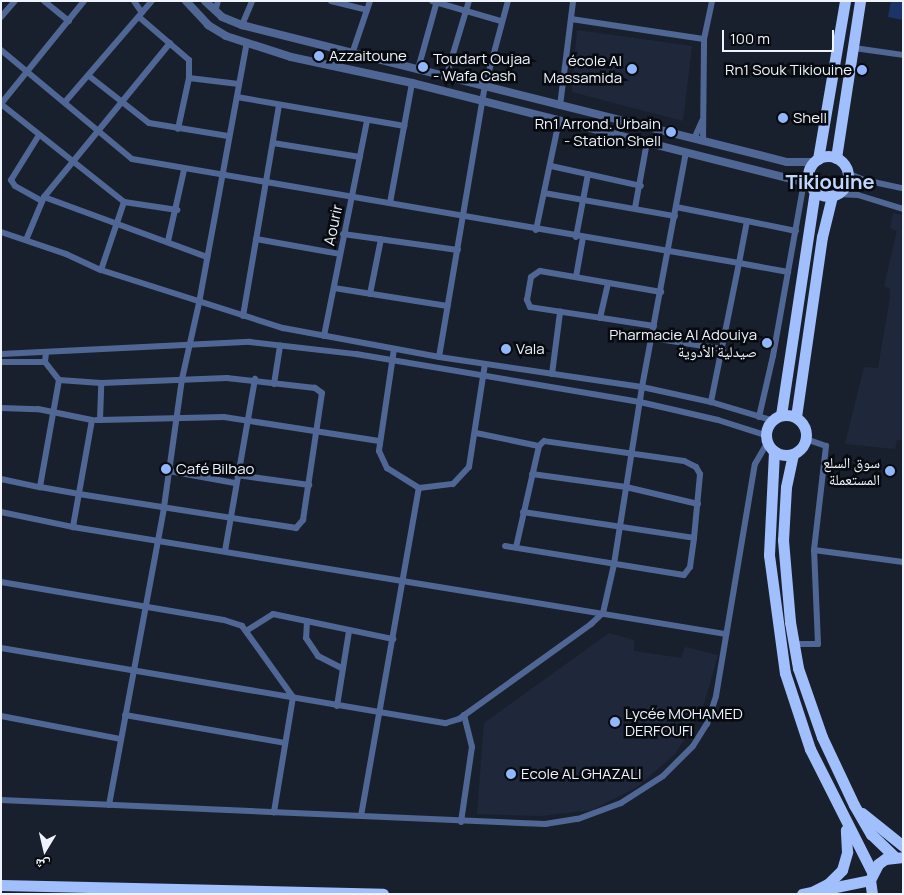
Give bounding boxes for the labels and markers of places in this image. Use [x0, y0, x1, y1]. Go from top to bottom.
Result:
place label: Azzaitoune [329, 47, 407, 65]
place label: Toudart Oujaa - Wafa Cash [433, 49, 530, 84]
marker: Azzaitoune [313, 50, 325, 62]
place label: école Al Massamida [544, 51, 622, 86]
marker: Toudart Oujaa - Wafa Cash [417, 61, 429, 73]
place label: Rn1 Souk Tikiouine [725, 61, 852, 79]
marker: école Al Massamida [626, 63, 638, 75]
marker: Rn1 Souk Tikiouine [856, 64, 868, 76]
place label: Shell [793, 109, 827, 127]
marker: Shell [777, 112, 789, 124]
place label: Rn1 Arrond. Urbain - Station Shell [535, 114, 661, 149]
marker: Rn1 Arrond. Urbain - Station Shell [665, 126, 677, 138]
place label: Pharmacie Al Adouiya صيدلية الأدوية [609, 325, 757, 360]
marker: Pharmacie Al Adouiya صيدلية الأدوية [761, 337, 773, 349]
place label: Vala [516, 340, 545, 358]
marker: Vala [500, 343, 512, 355]
place label: سوق السلع المستعملة [823, 453, 880, 488]
place label: Café Bilbao [176, 460, 254, 478]
marker: Café Bilbao [160, 463, 172, 475]
marker: سوق السلع المستعملة [884, 465, 896, 477]
place label: Lycée MOHAMED DERFOUFI [625, 704, 743, 739]
marker: Lycée MOHAMED DERFOUFI [609, 716, 621, 728]
place label: Ecole AL GHAZALI [521, 765, 642, 783]
marker: Ecole AL GHAZALI [505, 768, 517, 780]

